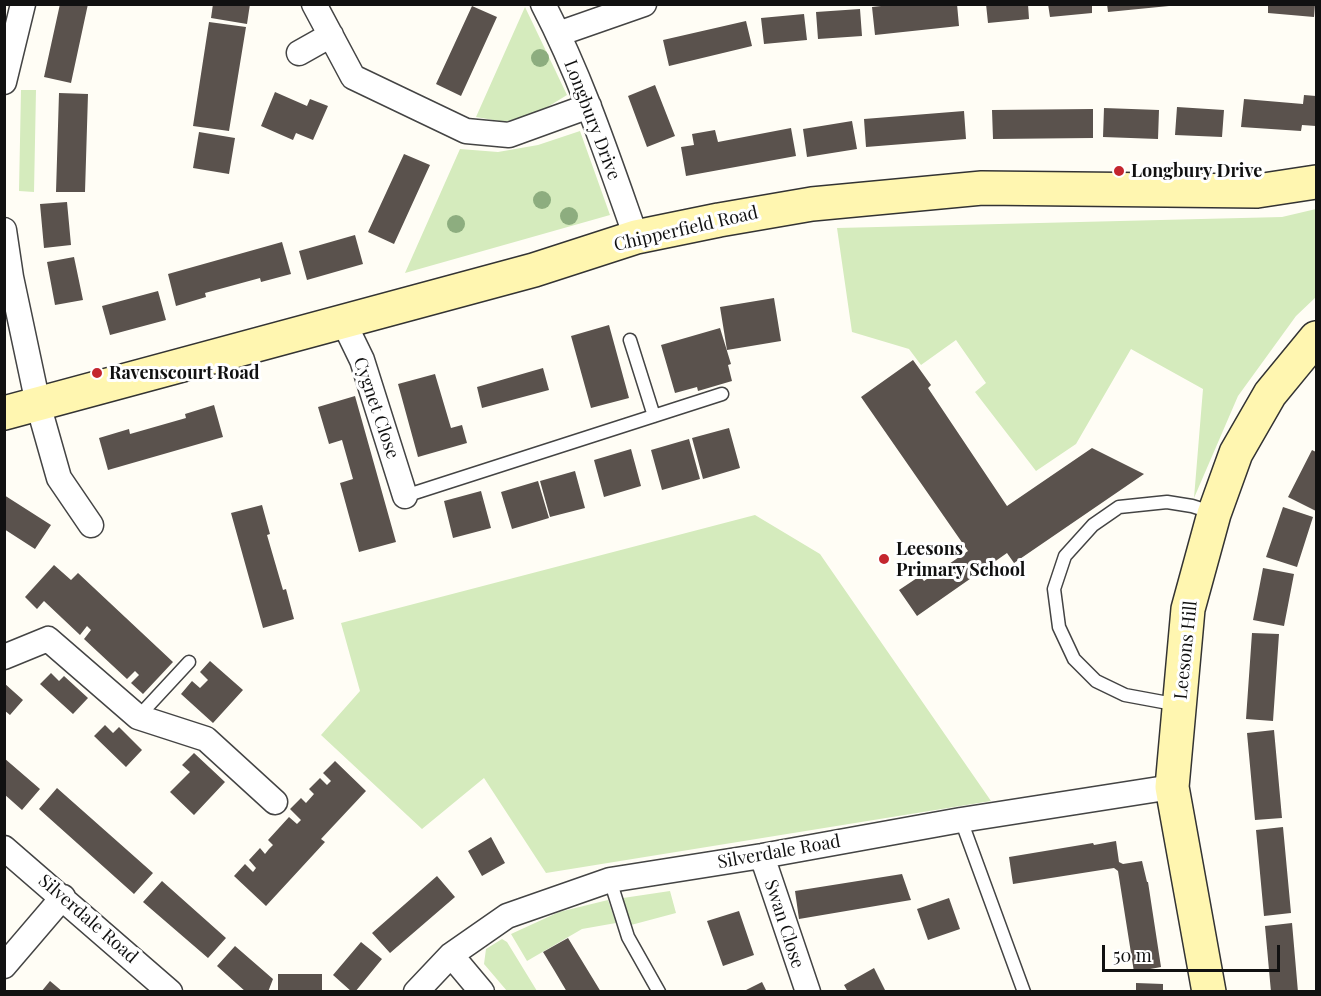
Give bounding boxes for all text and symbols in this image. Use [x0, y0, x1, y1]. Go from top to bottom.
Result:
street label: Longbury Drive [559, 57, 625, 183]
place label: Longbury Drive [1131, 160, 1262, 182]
marker: Longbury Drive [1112, 164, 1126, 178]
street label: Chipperfield Road [612, 202, 760, 256]
street label: Cygnet Close [349, 354, 403, 462]
place label: Ravenscourt Road [109, 362, 259, 384]
marker: Ravenscourt Road [90, 366, 104, 380]
place label: Leesons Primary School [896, 538, 1025, 580]
marker: Leesons Primary School [877, 552, 891, 566]
street label: Leesons Hill [1170, 600, 1202, 700]
street label: Silverdale Road [716, 831, 842, 873]
street label: Silverdale Road [34, 870, 142, 968]
street label: Swan Close [760, 877, 808, 971]
scale bar [1105, 933, 1284, 971]
text: 50 m [1113, 943, 1152, 967]

